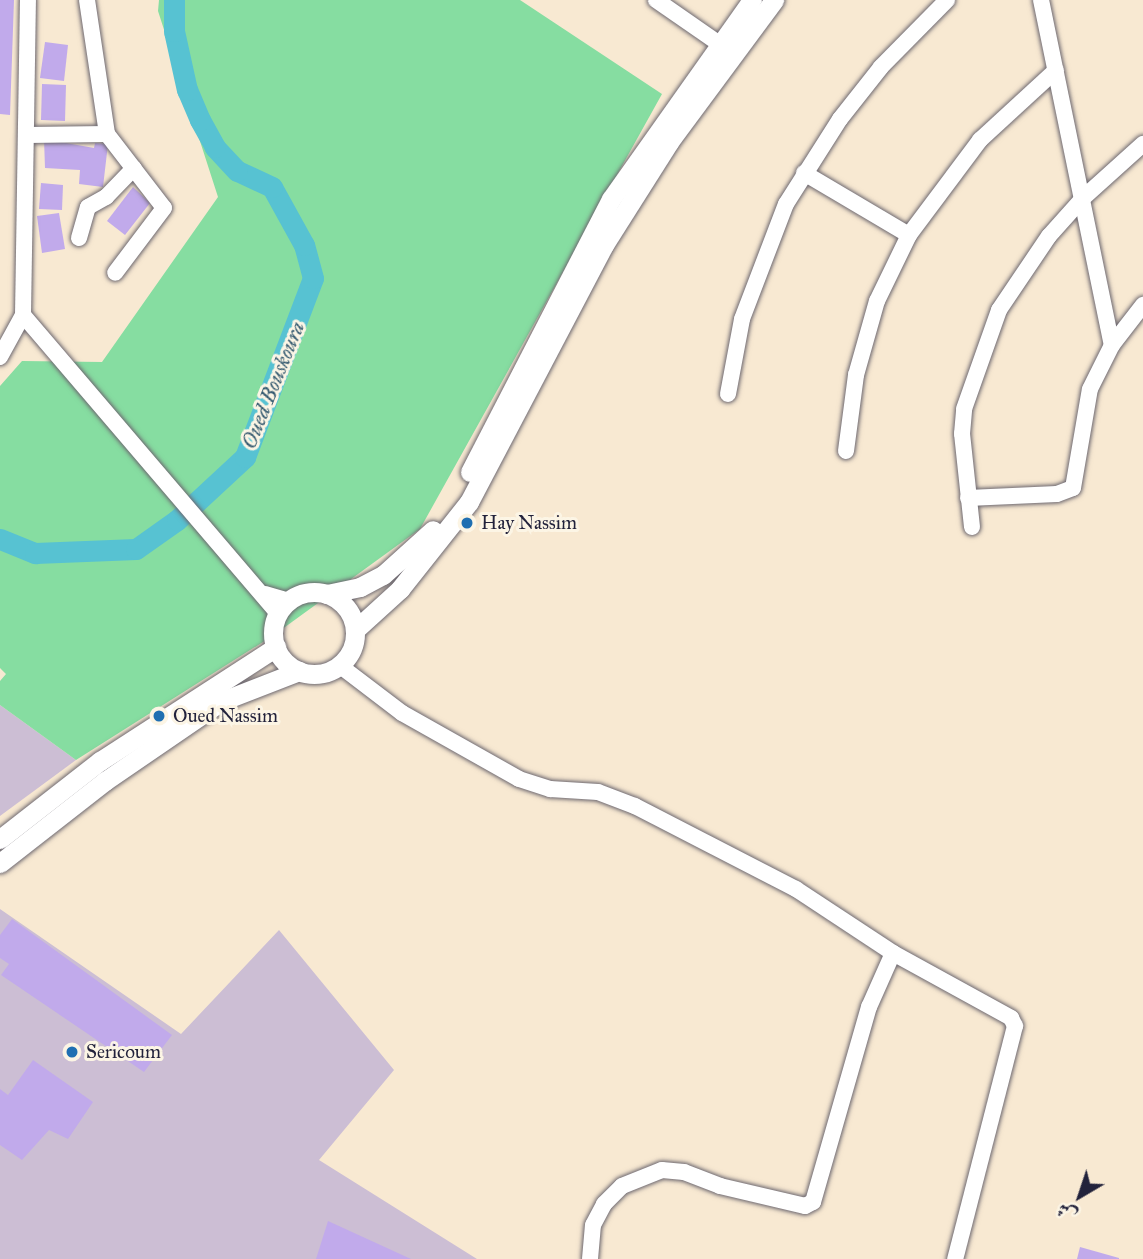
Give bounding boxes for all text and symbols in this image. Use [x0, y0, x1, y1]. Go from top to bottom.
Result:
water label: Oued Bouskoura [236, 318, 310, 452]
place label: Hay Nassim [481, 512, 577, 534]
marker: Hay Nassim [459, 515, 475, 531]
place label: Oued Nassim [173, 705, 278, 727]
marker: Oued Nassim [151, 708, 167, 724]
place label: Sericoum [86, 1041, 161, 1063]
marker: Sericoum [64, 1044, 80, 1060]
north arrow [1045, 1161, 1115, 1231]
text: ش [1052, 1198, 1081, 1228]

